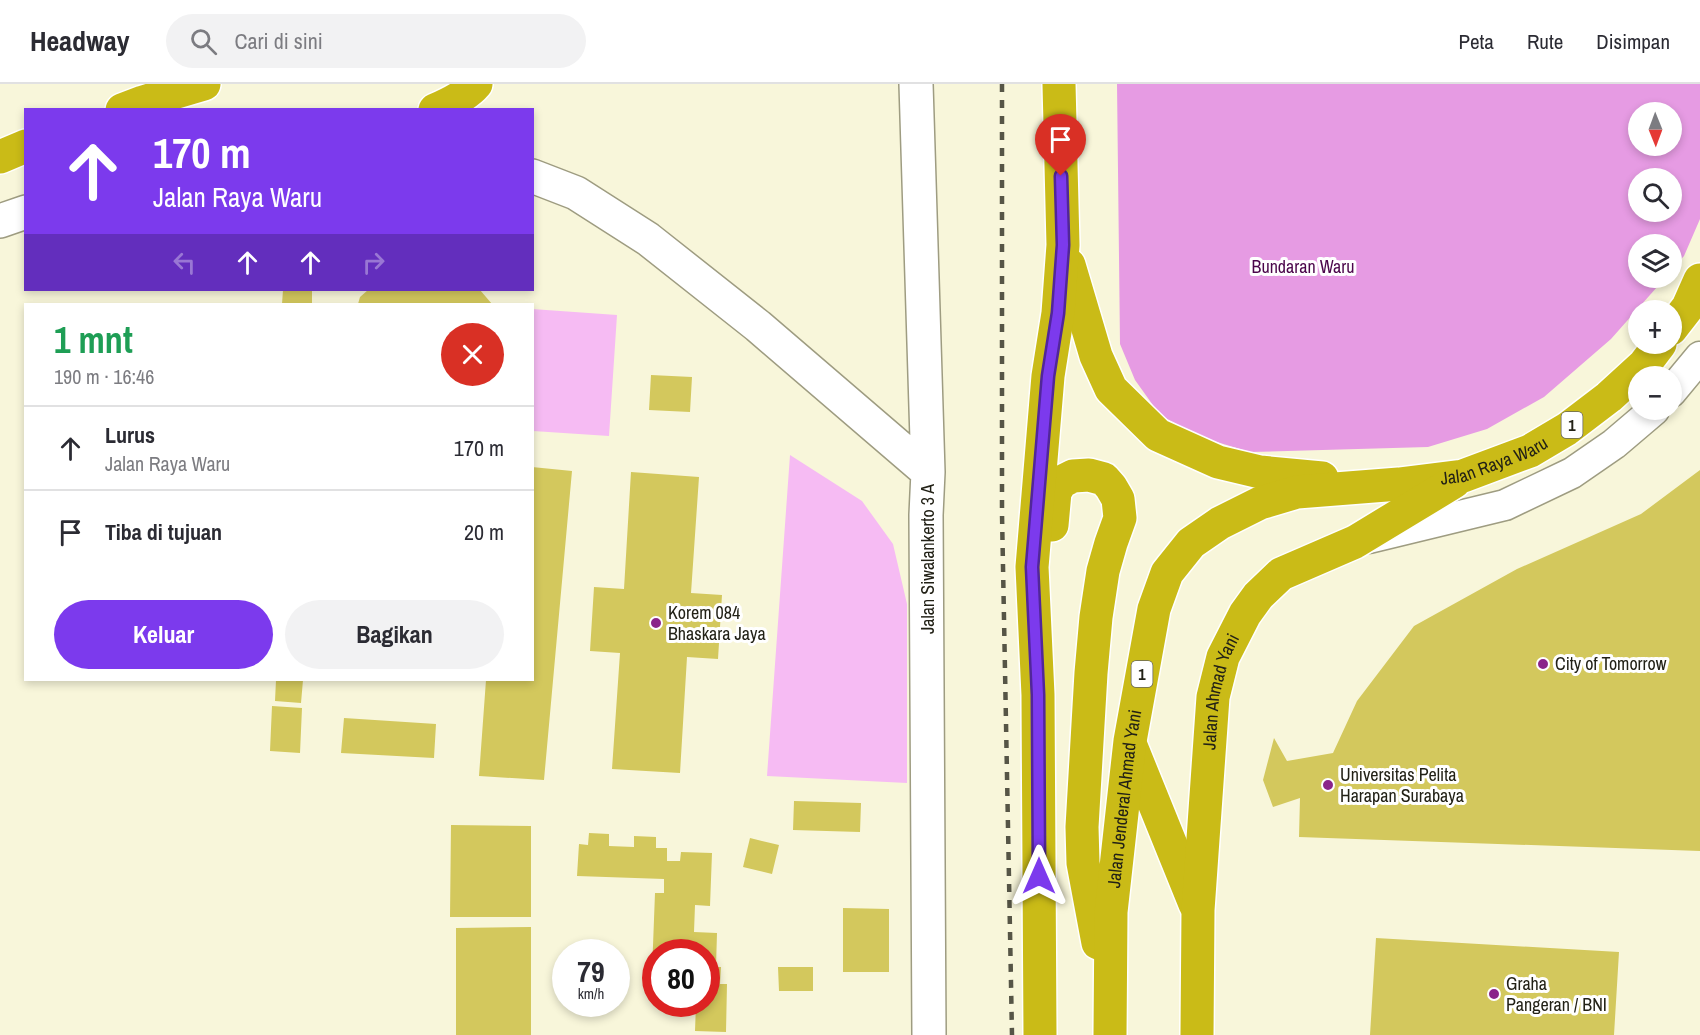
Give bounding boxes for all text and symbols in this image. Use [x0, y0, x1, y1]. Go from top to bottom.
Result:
search box [166, 14, 586, 68]
text: Headway [30, 22, 130, 60]
icon: search [187, 25, 220, 58]
text: Cari di sini [235, 26, 323, 56]
text: Peta [1458, 27, 1494, 56]
text: Rute [1527, 27, 1563, 56]
text: Disimpan [1596, 27, 1670, 56]
north arrow [1628, 102, 1682, 156]
map controls [1628, 102, 1682, 420]
pin [1035, 114, 1086, 176]
icon: arrive [1044, 123, 1077, 156]
text: 170 m [153, 125, 251, 181]
icon: ahead [54, 132, 132, 210]
button: search [1628, 168, 1682, 222]
text: Jalan Raya Waru [153, 179, 322, 215]
button: layers [1628, 234, 1682, 288]
icon: left [168, 246, 201, 279]
icon: ahead [231, 246, 264, 279]
icon: ahead [294, 246, 327, 279]
icon: right [357, 246, 390, 279]
park label: Bundaran Waru [1252, 254, 1354, 279]
button: + [1628, 300, 1682, 354]
text: 1 mnt [54, 316, 133, 364]
button: close [441, 323, 504, 386]
text: 190 m · 16:46 [54, 363, 154, 390]
button: − [1628, 366, 1682, 420]
road number: 1 [1562, 412, 1582, 438]
text: Lurus [105, 420, 155, 450]
street label: Jalan Raya Waru [1439, 430, 1552, 491]
icon: ahead [54, 432, 87, 465]
text: 170 m [454, 433, 504, 463]
text: Jalan Raya Waru [105, 450, 230, 477]
street label: Jalan Siwalankerto 3 A [915, 484, 940, 634]
icon: arrive [54, 516, 87, 549]
text: Tiba di tujuan [105, 517, 222, 547]
text: 20 m [464, 517, 504, 547]
button: Keluar [54, 600, 273, 669]
button: Bagikan [285, 600, 504, 669]
place label: Korem 084 Bhaskara Jaya [668, 600, 766, 646]
marker: Korem 084 Bhaskara Jaya [649, 616, 663, 630]
street label: Jalan Ahmad Yani [1196, 629, 1245, 751]
place label: City of Tomorrow [1555, 651, 1667, 676]
marker: City of Tomorrow [1536, 657, 1550, 671]
road number: 1 [1132, 661, 1152, 687]
street label: Jalan Jenderal Ahmad Yani [1101, 708, 1147, 889]
place label: Universitas Pelita Harapan Surabaya [1340, 762, 1464, 808]
marker: Universitas Pelita Harapan Surabaya [1321, 778, 1335, 792]
position arrow [1007, 844, 1071, 908]
speed limit sign: 80 [642, 939, 720, 1017]
text: 79 [577, 951, 605, 991]
place label: Graha Pangeran / BNI [1506, 971, 1607, 1017]
text: km/h [578, 983, 604, 1004]
marker: Graha Pangeran / BNI [1487, 987, 1501, 1001]

